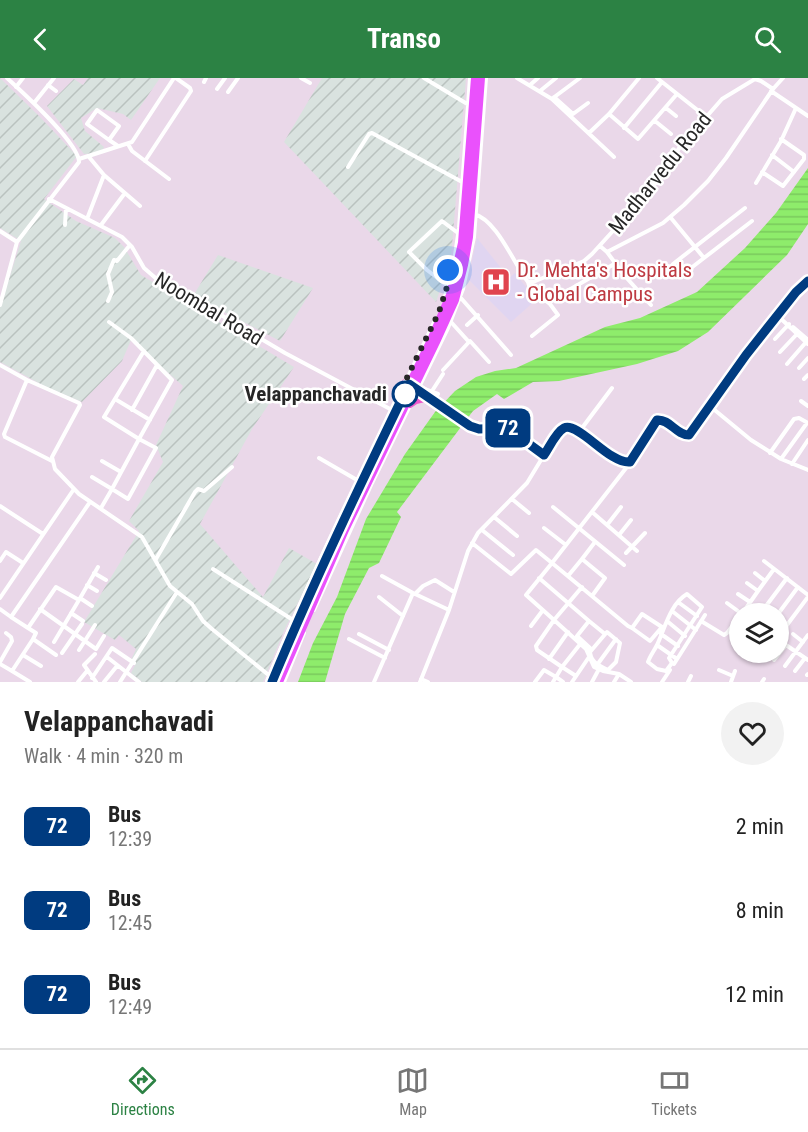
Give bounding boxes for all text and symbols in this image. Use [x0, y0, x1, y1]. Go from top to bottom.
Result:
icon: back [24, 23, 57, 56]
text: Transo [367, 23, 441, 55]
icon: search [751, 23, 784, 56]
street label: Madharvedu Road [604, 107, 716, 239]
your location [433, 255, 463, 285]
place label: Dr. Mehta's Hospitals - Global Campus [517, 258, 692, 306]
hospital icon: Dr. Mehta's Hospitals - Global Campus [480, 266, 512, 298]
street label: Noombal Road [150, 267, 268, 351]
marker: Velappanchavadi [392, 381, 418, 407]
place label: Velappanchavadi [244, 382, 387, 406]
line badge: 72 [481, 408, 535, 448]
text: 72 [497, 416, 519, 440]
map controls [729, 603, 789, 663]
button: layers [729, 603, 789, 663]
button: heart [721, 702, 784, 765]
text: Velappanchavadi [24, 705, 214, 738]
text: Walk · 4 min · 320 m [24, 744, 183, 768]
text: Bus [108, 802, 141, 827]
text: 72 [46, 814, 68, 838]
text: 2 min [736, 814, 784, 839]
text: 12:39 [108, 827, 152, 851]
text: Bus [108, 886, 141, 911]
text: 72 [46, 898, 68, 922]
text: 8 min [736, 898, 784, 923]
text: 12:45 [108, 911, 152, 935]
text: Bus [108, 970, 141, 995]
text: 72 [46, 982, 68, 1006]
text: 12 min [725, 982, 784, 1007]
text: 12:49 [108, 995, 152, 1019]
tab: Directions [111, 1064, 175, 1119]
tab: Map [396, 1064, 429, 1119]
tab: Tickets [651, 1064, 697, 1119]

